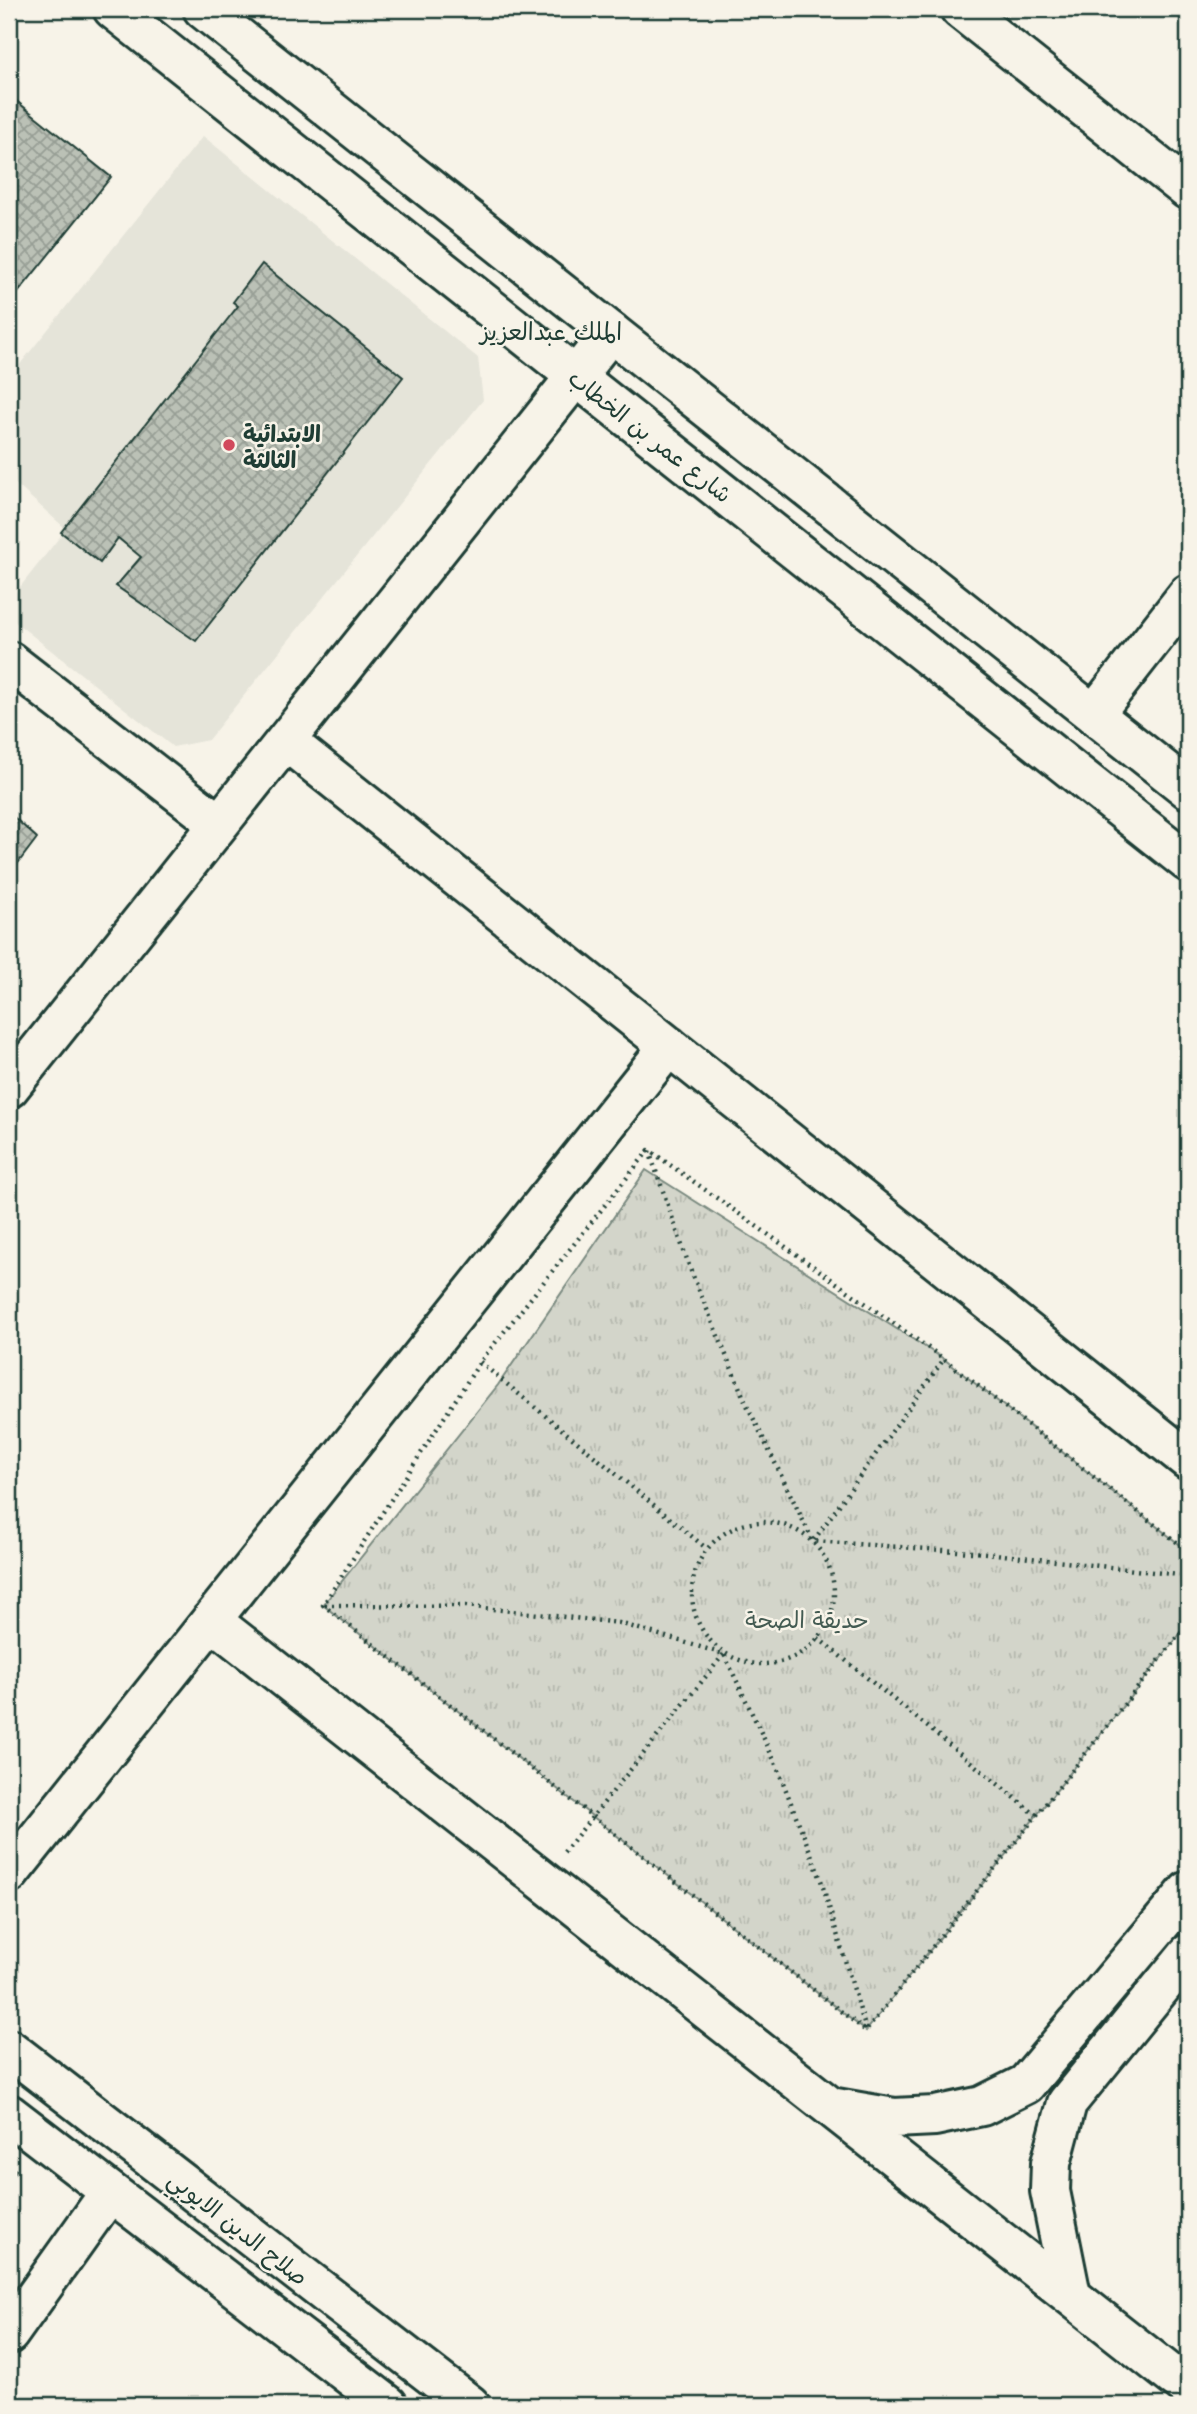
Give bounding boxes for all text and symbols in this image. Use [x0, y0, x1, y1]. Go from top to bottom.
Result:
district label: الملك عبدالعزيز [478, 312, 622, 348]
street label: شارع عمر بن الخطاب [562, 360, 740, 510]
place label: الابتدائية الثالثة [243, 415, 321, 476]
marker: الابتدائية الثالثة [221, 437, 237, 453]
park label: حديقة الصحة [745, 1601, 869, 1636]
street label: صلاح الدين الايوبي [158, 2161, 317, 2297]

